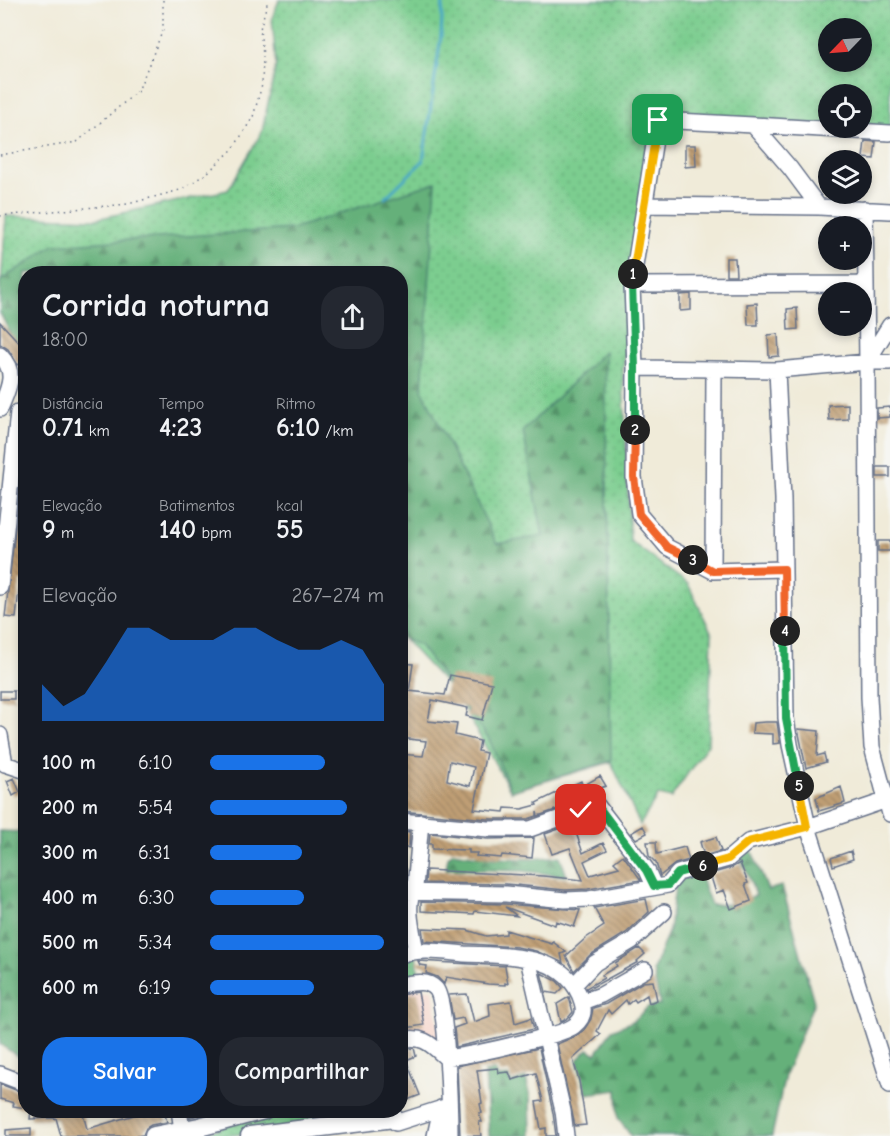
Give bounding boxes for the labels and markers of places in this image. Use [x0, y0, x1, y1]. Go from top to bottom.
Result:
pin [632, 94, 683, 145]
pin: 1 [618, 259, 648, 289]
pin: 2 [620, 415, 650, 445]
pin: 3 [678, 545, 708, 575]
pin: 4 [770, 616, 800, 646]
pin: 5 [784, 771, 814, 801]
pin [555, 784, 606, 835]
pin: 6 [688, 851, 718, 881]

